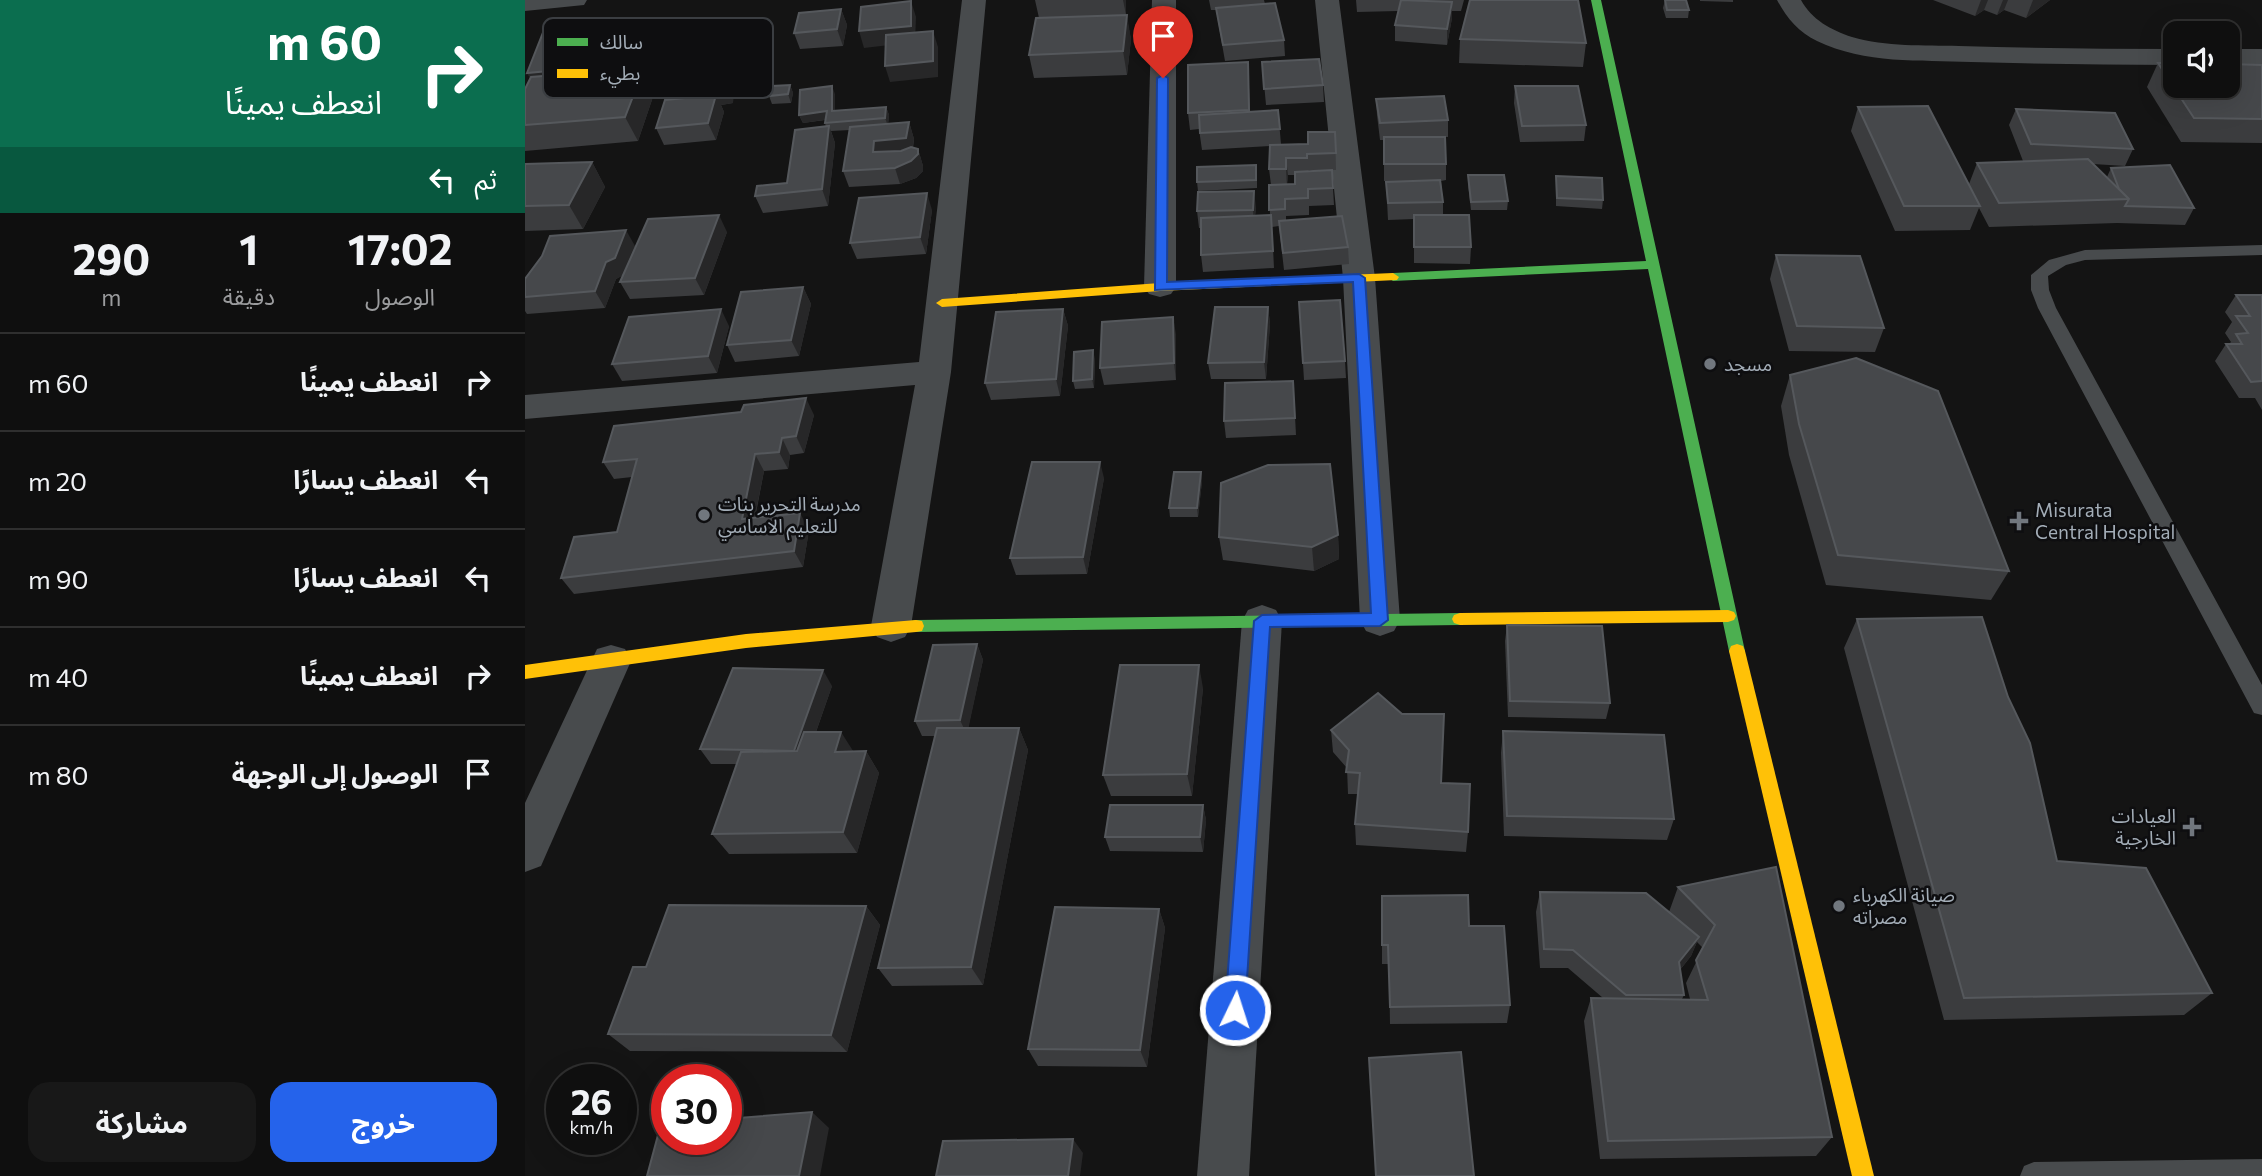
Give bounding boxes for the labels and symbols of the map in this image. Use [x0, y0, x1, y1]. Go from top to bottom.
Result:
pin [1133, 6, 1193, 78]
legend [543, 18, 773, 98]
text: سالك [600, 30, 643, 53]
text: بطيء [600, 61, 640, 88]
place label: مسجد [1724, 352, 1772, 375]
marker: مسجد [1702, 356, 1718, 372]
place label: مدرسة التحرير بنات للتعليم الاساسي [718, 492, 861, 541]
place label: Misurata Central Hospital [2035, 498, 2175, 543]
marker: مدرسة التحرير بنات للتعليم الاساسي [696, 507, 712, 523]
marker: Misurata Central Hospital [2009, 511, 2029, 531]
place label: العيادات الخارجية [2112, 804, 2176, 850]
marker: العيادات الخارجية [2182, 817, 2202, 837]
place label: صيانة الكهرباء مصراته [1853, 883, 1955, 929]
marker: صيانة الكهرباء مصراته [1831, 898, 1847, 914]
position arrow [1198, 973, 1272, 1047]
speed limit sign: 30 [651, 1064, 742, 1155]

